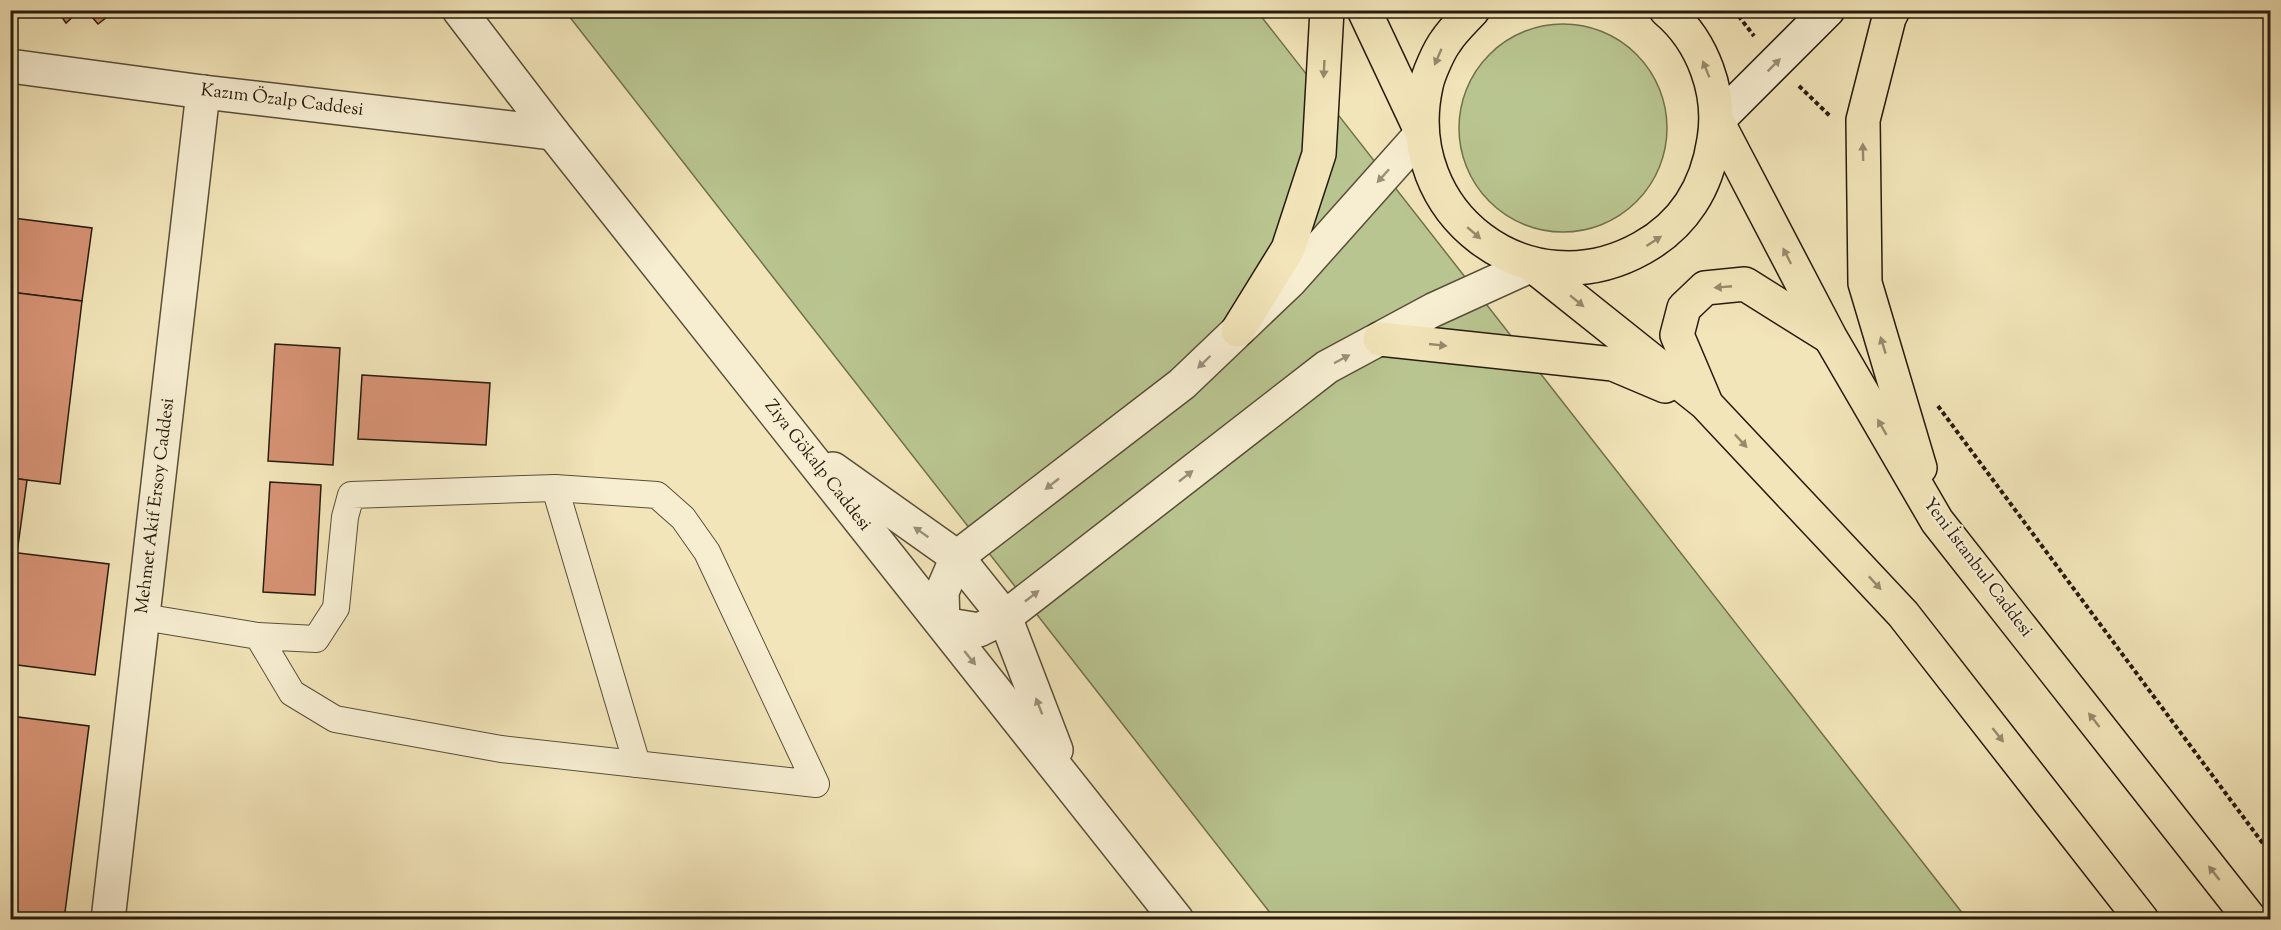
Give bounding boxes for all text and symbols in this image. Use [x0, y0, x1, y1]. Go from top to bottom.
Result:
one-way arrow [1434, 48, 1443, 65]
one-way arrow [1766, 58, 1781, 72]
one-way arrow [1319, 59, 1328, 78]
one-way arrow [1701, 60, 1711, 78]
street label: Kazım Özalp Caddesi [199, 78, 365, 124]
one-way arrow [1858, 143, 1868, 162]
one-way arrow [1377, 168, 1390, 183]
one-way arrow [1466, 226, 1481, 239]
one-way arrow [1645, 236, 1662, 247]
one-way arrow [1783, 247, 1793, 265]
one-way arrow [1714, 282, 1733, 291]
one-way arrow [1570, 295, 1585, 307]
one-way arrow [1878, 336, 1887, 354]
one-way arrow [1429, 340, 1448, 350]
one-way arrow [1334, 354, 1351, 364]
one-way arrow [1198, 355, 1212, 369]
street label: Ziya Gökalp Caddesi [757, 395, 877, 537]
street label: Mehmet Akif Ersoy Caddesi [130, 397, 182, 615]
one-way arrow [1876, 419, 1887, 435]
one-way arrow [1734, 434, 1748, 449]
one-way arrow [1178, 470, 1194, 482]
one-way arrow [1044, 477, 1060, 490]
street label: Yeni İstanbul Caddesi [1916, 493, 2038, 643]
one-way arrow [913, 527, 929, 538]
one-way arrow [1868, 576, 1882, 591]
one-way arrow [1025, 590, 1040, 602]
one-way arrow [963, 651, 975, 666]
one-way arrow [1033, 697, 1043, 715]
one-way arrow [2088, 712, 2101, 728]
one-way arrow [1991, 727, 2003, 742]
one-way arrow [2209, 866, 2221, 881]

